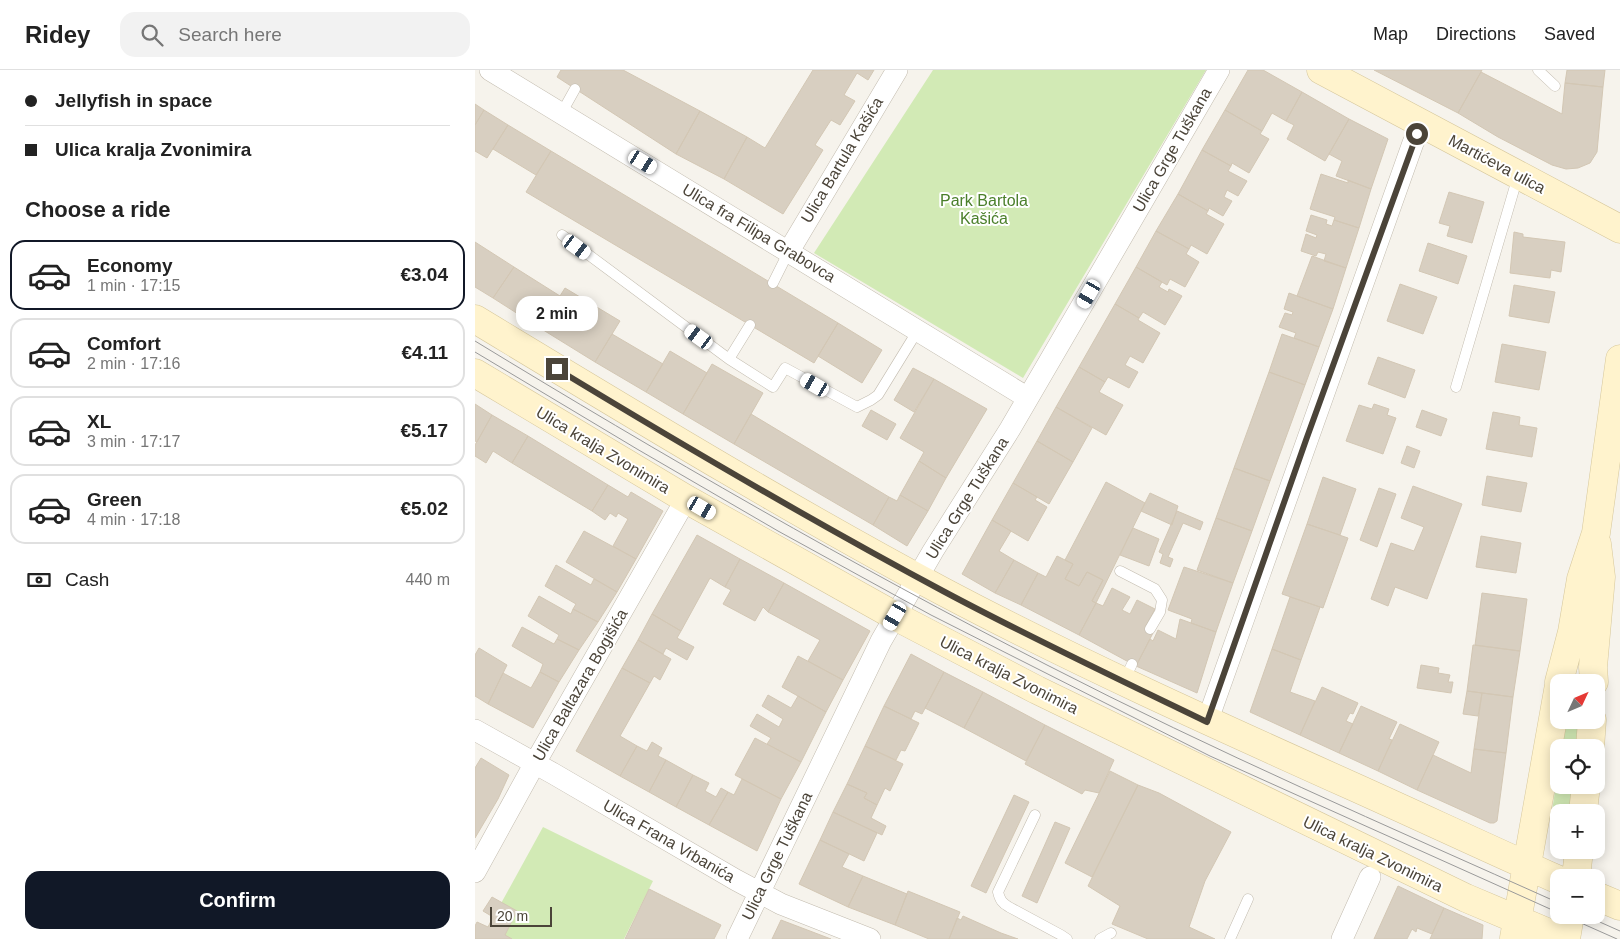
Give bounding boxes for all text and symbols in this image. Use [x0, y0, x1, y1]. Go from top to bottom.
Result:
search box [120, 12, 470, 57]
text: Ridey [25, 21, 90, 48]
icon: search [138, 21, 166, 49]
text: Search here [178, 24, 282, 45]
text: Map [1373, 24, 1408, 44]
text: Directions [1436, 24, 1516, 44]
text: Saved [1544, 24, 1595, 44]
street label: Ulica Grge Tuškana [1130, 85, 1215, 215]
text: Jellyfish in space [55, 90, 212, 111]
street label: Ulica Bartula Kašića [798, 94, 886, 226]
route start [1406, 123, 1428, 145]
street label: Martićeva ulica [1446, 131, 1548, 197]
text: Ulica kralja Zvonimira [55, 139, 251, 160]
car [626, 148, 659, 176]
street label: Ulica fra Filipa Grabovca [680, 181, 839, 285]
park label: Park Bartola Kašića [940, 192, 1028, 227]
text: Choose a ride [25, 197, 170, 222]
car [560, 232, 593, 262]
icon: car [27, 253, 72, 298]
text: Economy [87, 255, 173, 276]
text: €3.04 [400, 264, 448, 285]
text: 1 min · 17:15 [87, 277, 180, 294]
car [1075, 277, 1102, 311]
callout: 2 min [516, 296, 598, 332]
text: 2 min [536, 305, 578, 322]
car [682, 322, 715, 352]
icon: car [27, 331, 72, 376]
text: Comfort [87, 333, 161, 354]
text: €4.11 [402, 342, 448, 363]
text: 2 min · 17:16 [87, 355, 180, 372]
route end [546, 358, 568, 380]
car [798, 371, 831, 399]
street label: Ulica kralja Zvonimira [533, 403, 673, 497]
icon: car [27, 409, 72, 454]
text: XL [87, 411, 111, 432]
text: €5.17 [400, 420, 448, 441]
text: 3 min · 17:17 [87, 433, 180, 450]
street label: Ulica Grge Tuškana [923, 434, 1011, 562]
icon: car [27, 487, 72, 532]
text: Green [87, 489, 142, 510]
car [685, 494, 718, 522]
text: €5.02 [400, 498, 448, 519]
text: 4 min · 17:18 [87, 511, 180, 528]
icon: cash [25, 566, 53, 594]
text: Cash [65, 569, 109, 590]
text: 440 m [406, 571, 450, 588]
car [881, 599, 908, 633]
street label: Ulica Baltazara Bogišića [530, 606, 631, 764]
street label: Ulica kralja Zvonimira [937, 633, 1081, 717]
north arrow [1550, 674, 1605, 729]
map controls [1550, 674, 1605, 924]
button: locate [1550, 739, 1605, 794]
street label: Ulica Grge Tuškana [739, 789, 815, 923]
street label: Ulica Frana Vrbanića [600, 796, 738, 886]
button: + [1550, 804, 1605, 859]
street label: Ulica kralja Zvonimira [1301, 813, 1446, 895]
button: − [1550, 869, 1605, 924]
button: Confirm [25, 871, 450, 929]
scale bar [490, 904, 553, 927]
text: 20 m [497, 908, 528, 924]

